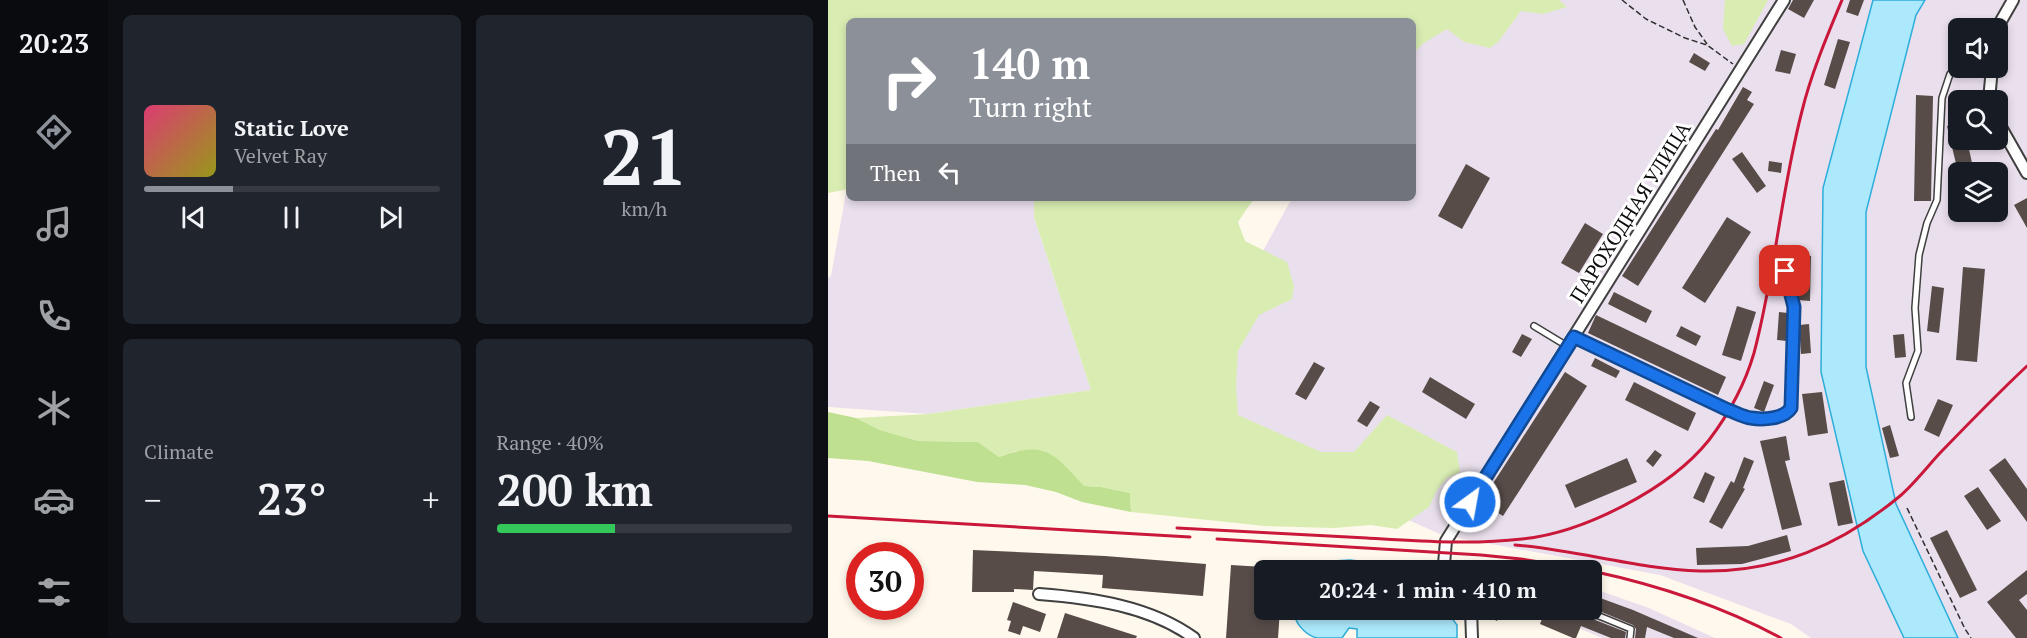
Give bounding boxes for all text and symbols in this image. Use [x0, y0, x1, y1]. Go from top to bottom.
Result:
map controls [1948, 18, 2008, 222]
button: sound [1948, 18, 2008, 78]
text: 20:23 [19, 25, 89, 61]
text: 140 m [969, 35, 1090, 91]
icon: right [870, 42, 948, 120]
text: Turn right [969, 89, 1092, 125]
button: search [1948, 90, 2008, 150]
text: 21 [600, 104, 688, 207]
icon: directions [33, 111, 75, 153]
text: Static Love [234, 113, 349, 142]
street label: ПАРОХОДНАЯ УЛИЦА [1563, 116, 1697, 308]
text: Velvet Ray [234, 142, 327, 169]
icon: left [933, 156, 966, 189]
text: Then [870, 158, 921, 187]
button: layers [1948, 162, 2008, 222]
text: km/h [621, 195, 667, 222]
icon: previous [177, 201, 210, 234]
icon: pause [275, 201, 308, 234]
icon: next [374, 201, 407, 234]
icon: music [33, 203, 75, 245]
pin [1759, 245, 1810, 296]
icon: arrive [1768, 254, 1801, 287]
icon: phone [33, 295, 75, 337]
icon: climate [33, 387, 75, 429]
text: Range · 40% [497, 429, 604, 456]
text: Climate [144, 438, 214, 465]
text: 200 km [497, 459, 653, 519]
text: 23° [257, 468, 326, 528]
position arrow [1438, 470, 1502, 534]
text: − [144, 478, 162, 521]
text: + [422, 478, 440, 521]
icon: car [33, 479, 75, 521]
speed limit sign: 30 [846, 542, 924, 620]
icon: filters [33, 571, 75, 613]
text: 20:24 · 1 min · 410 m [1319, 575, 1537, 604]

